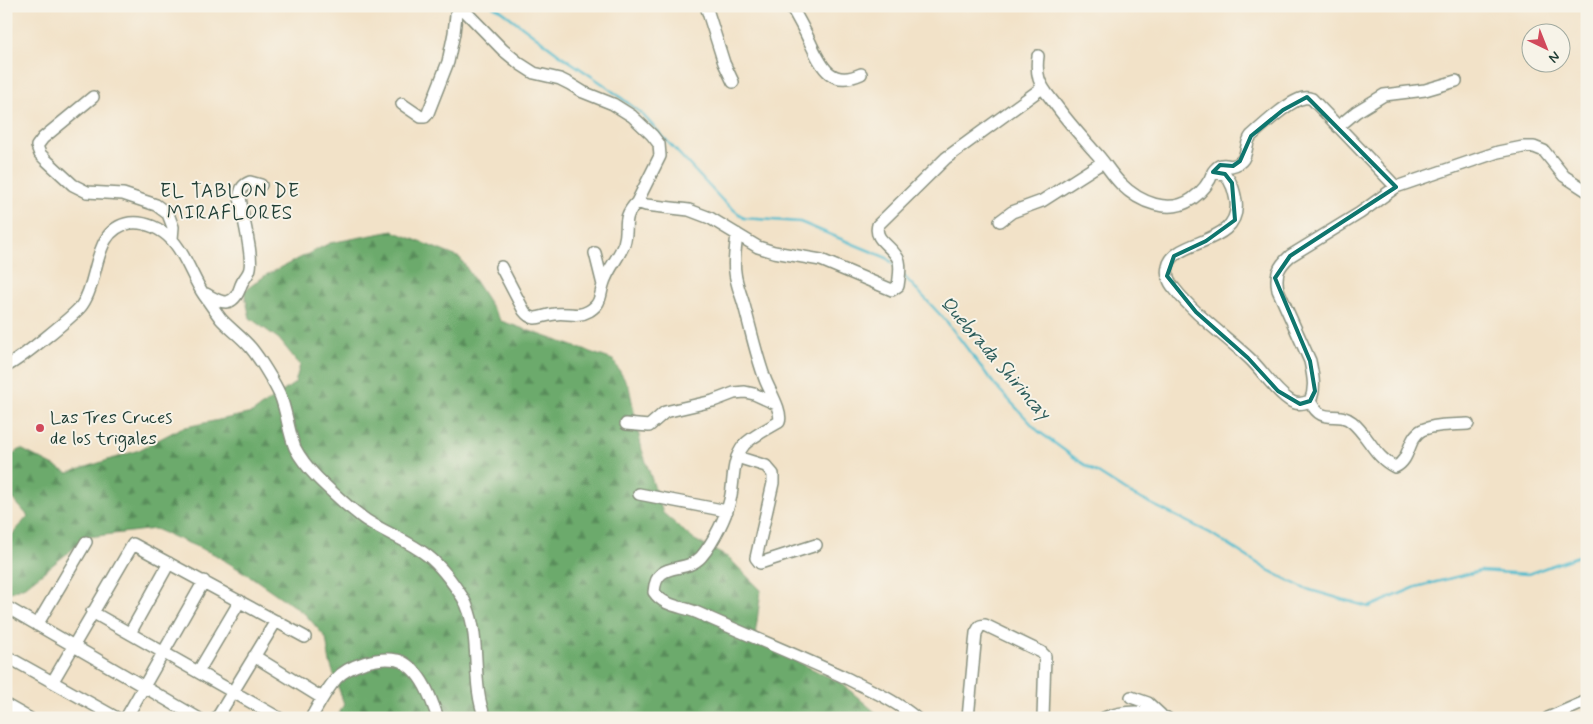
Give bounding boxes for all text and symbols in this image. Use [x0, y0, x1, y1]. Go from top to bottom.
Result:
north arrow [1520, 22, 1570, 72]
text: N [1545, 47, 1564, 67]
district label: EL TABLON DE MIRAFLORES [160, 179, 300, 226]
water label: Quebrada Shirincay [934, 291, 1057, 427]
place label: Las Tres Cruces de los trigales [50, 406, 172, 452]
marker: Las Tres Cruces de los trigales [34, 422, 46, 434]

